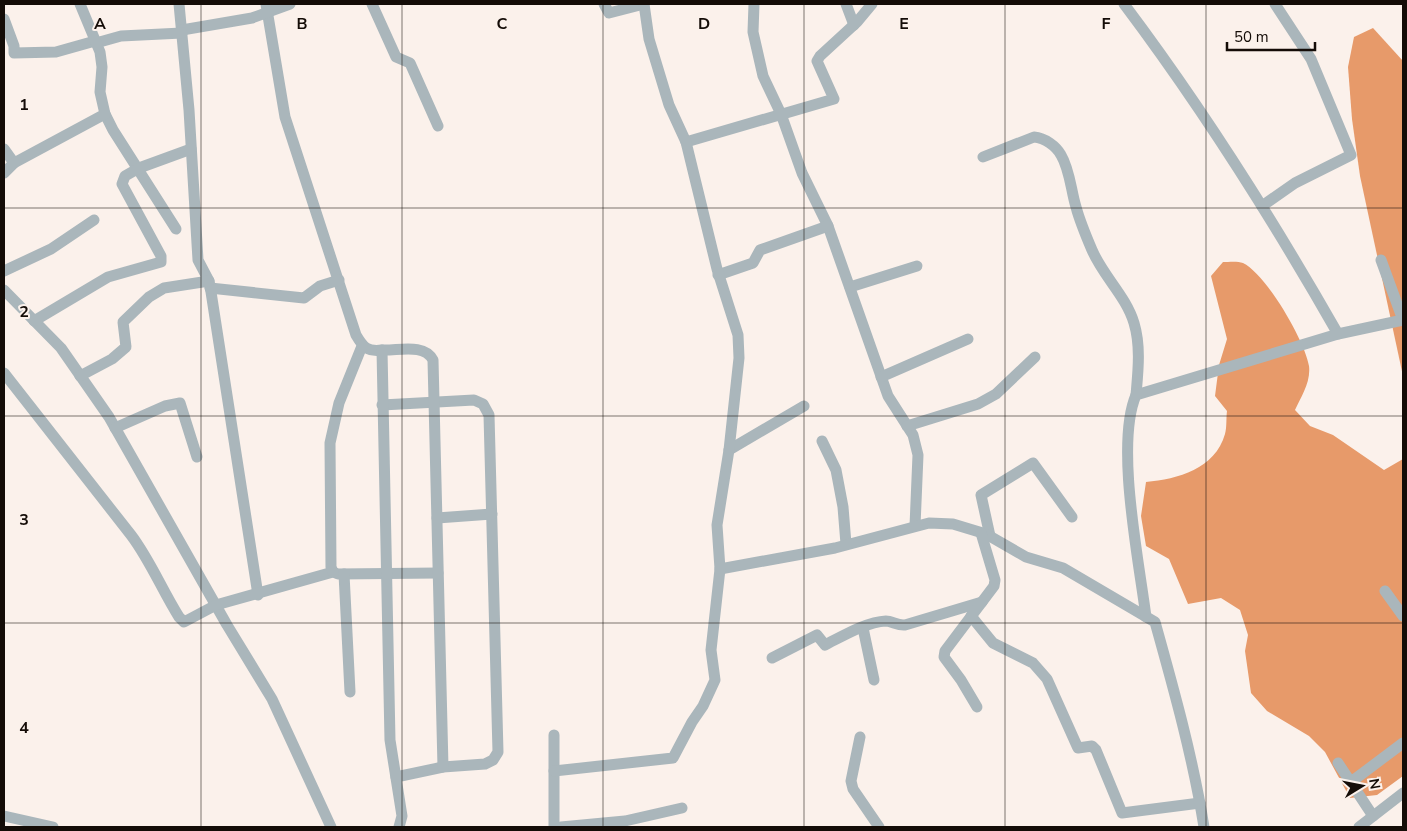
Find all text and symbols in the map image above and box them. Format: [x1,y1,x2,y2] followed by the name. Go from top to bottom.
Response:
[94,13,106,35] text: A
[296,13,308,35] text: B
[497,13,508,35] text: C
[698,13,710,35] text: D
[899,13,909,35] text: E
[1102,13,1111,35] text: F
[1227,20,1314,52] scale bar
[1234,27,1269,47] text: 50 m
[19,94,29,116] text: 1
[19,301,29,323] text: 2
[19,509,29,531] text: 3
[19,717,29,739] text: 4
[1337,761,1387,811] north arrow
[1364,777,1385,791] text: N

